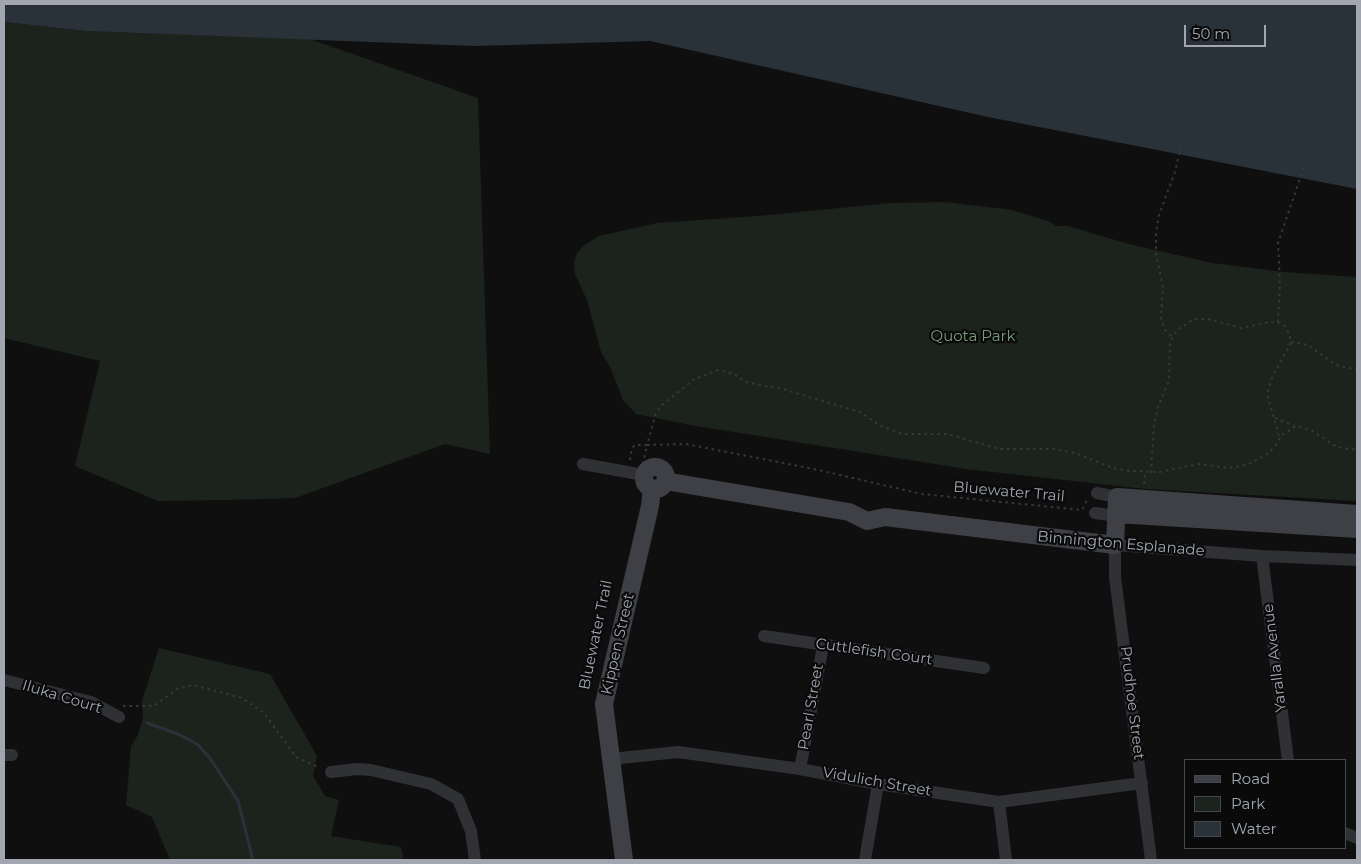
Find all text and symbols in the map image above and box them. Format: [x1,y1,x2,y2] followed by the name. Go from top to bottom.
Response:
[1186,15,1268,47] scale bar
[1192,24,1230,43] text: 50 m
[931,328,1015,346] park label: Quota Park
[953,478,1065,506] street label: Bluewater Trail
[1037,528,1205,560] street label: Binnington Esplanade
[576,579,616,691] street label: Bluewater Trail
[598,592,638,696] street label: Kippen Street
[1259,603,1291,713] street label: Yaralla Avenue
[814,635,934,669] street label: Cuttlefish Court
[1116,645,1148,761] street label: Prudhoe Street
[795,662,827,752] street label: Pearl Street
[20,676,104,718] street label: Iluka Court
[1184,759,1346,849] legend
[821,764,933,800] street label: Vidulich Street
[1231,769,1270,788] text: Road
[1231,794,1265,813] text: Park
[1231,819,1277,838] text: Water

